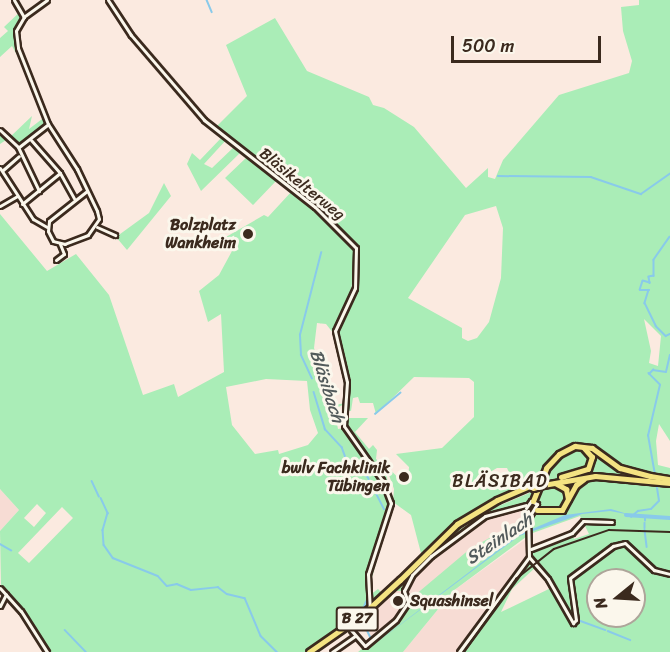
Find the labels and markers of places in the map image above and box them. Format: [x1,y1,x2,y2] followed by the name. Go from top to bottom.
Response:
[165,215,236,253] place label: Bolzplatz Wankheim
[241,227,255,241] marker: Bolzplatz Wankheim
[282,458,390,496] place label: bwlv Fachklinik Tübingen
[395,468,413,486] marker: bwlv Fachklinik Tübingen
[410,591,493,611] place label: Squashinsel
[391,594,405,608] marker: Squashinsel

